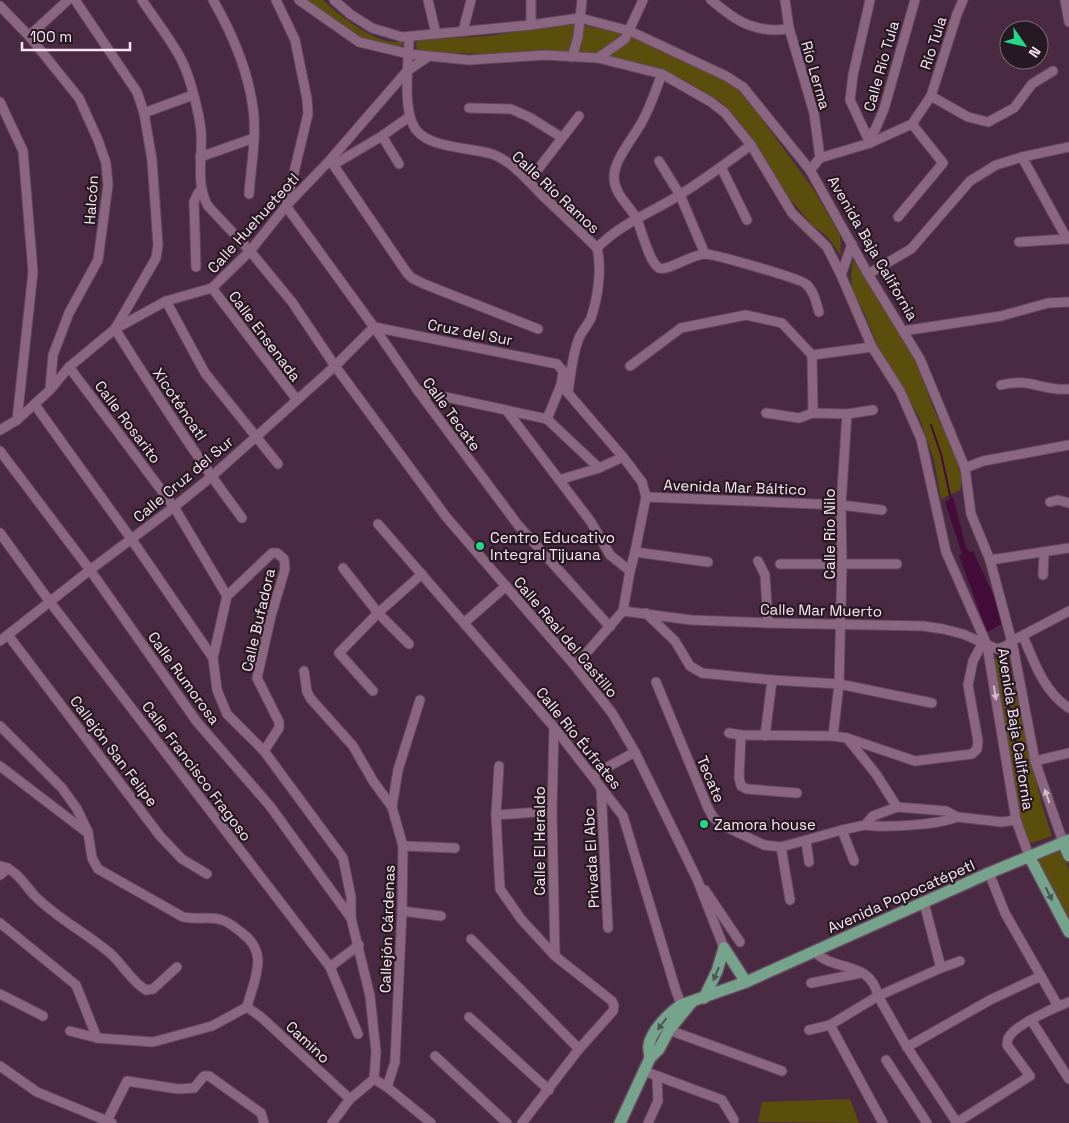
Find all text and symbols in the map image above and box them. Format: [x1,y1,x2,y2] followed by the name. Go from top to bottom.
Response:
[915,14,951,72] street label: Río Tula
[859,18,903,113] street label: Calle Río Tula
[22,20,130,52] scale bar
[999,20,1049,70] north arrow
[30,27,72,46] text: 100 m
[797,39,835,112] street label: Río Lerma
[1025,43,1045,61] text: N
[508,147,604,237] street label: Calle Río Ramos
[203,169,303,277] street label: Calle Huehueteotl
[824,172,922,324] street label: Avenida Baja California
[80,175,102,225] street label: Halcón
[225,287,306,385] street label: Calle Ensenada
[426,314,514,350] street label: Cruz del Sur
[149,364,211,444] street label: Xicoténcatl
[419,373,485,455] street label: Calle Tecate
[91,377,165,467] street label: Calle Rosarito
[129,431,237,526] street label: Calle Cruz del Sur
[663,475,807,499] street label: Avenida Mar Báltico
[820,488,839,580] street label: Calle Río Nilo
[490,528,615,564] place label: Centro Educativo Integral Tijuana
[474,540,486,552] marker: Centro Educativo Integral Tijuana
[237,566,279,673] street label: Calle Bufadora
[510,573,622,701] street label: Calle Real del Castillo
[760,599,882,621] street label: Calle Mar Muerto
[144,628,224,728] street label: Calle Rumorosa
[994,647,1038,812] street label: Avenida Baja California
[532,683,626,793] street label: Calle Río Éufrates
[991,685,999,701] one-way arrow
[66,692,162,810] street label: Callejón San Felipe
[138,697,256,845] street label: Calle Francisco Fragoso
[693,753,729,805] street label: Tecate
[530,786,549,896] street label: Calle El Heraldo
[1043,788,1051,803] one-way arrow
[579,807,603,909] street label: Privada El Abc
[714,815,816,834] place label: Zamora house
[698,818,710,830] marker: Zamora house
[824,855,978,937] street label: Avenida Popocatépetl
[375,864,399,993] street label: Callejón Cárdenas
[1045,886,1053,901] one-way arrow
[711,967,719,981] one-way arrow
[282,1017,334,1067] street label: Camino
[656,1017,667,1030] one-way arrow

